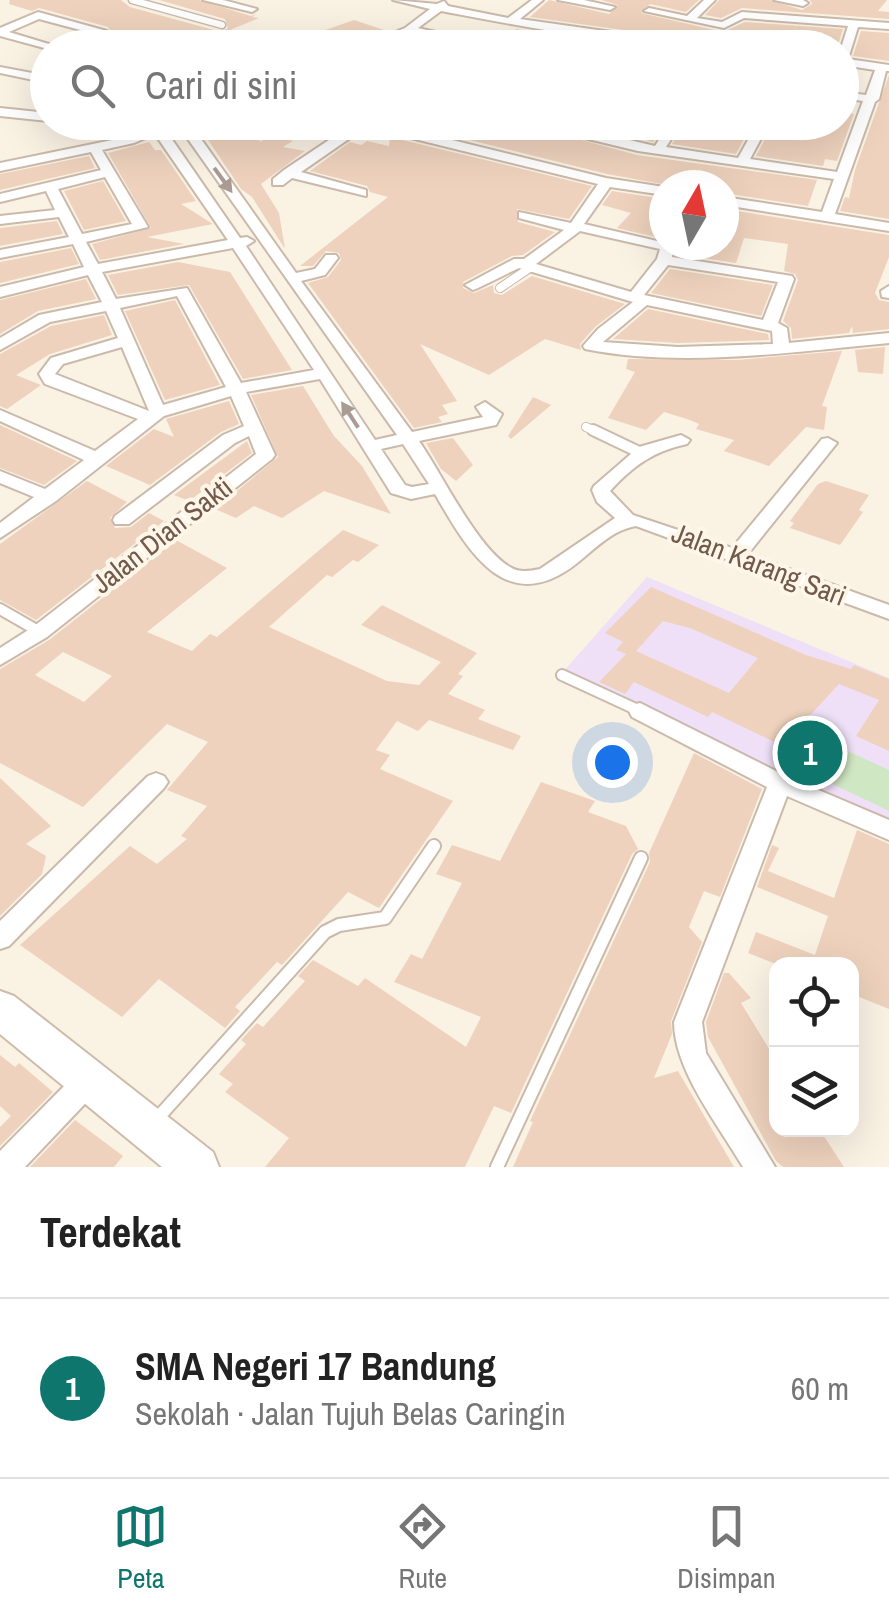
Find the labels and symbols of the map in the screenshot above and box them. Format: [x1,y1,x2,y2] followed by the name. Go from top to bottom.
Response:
[213,167,233,193] one-way arrow
[649,170,739,260] north arrow
[342,401,360,428] one-way arrow
[84,468,240,602] street label: Jalan Dian Sakti
[666,513,852,615] street label: Jalan Karang Sari
[778,716,842,790] pin: 1
[587,737,638,788] your location

